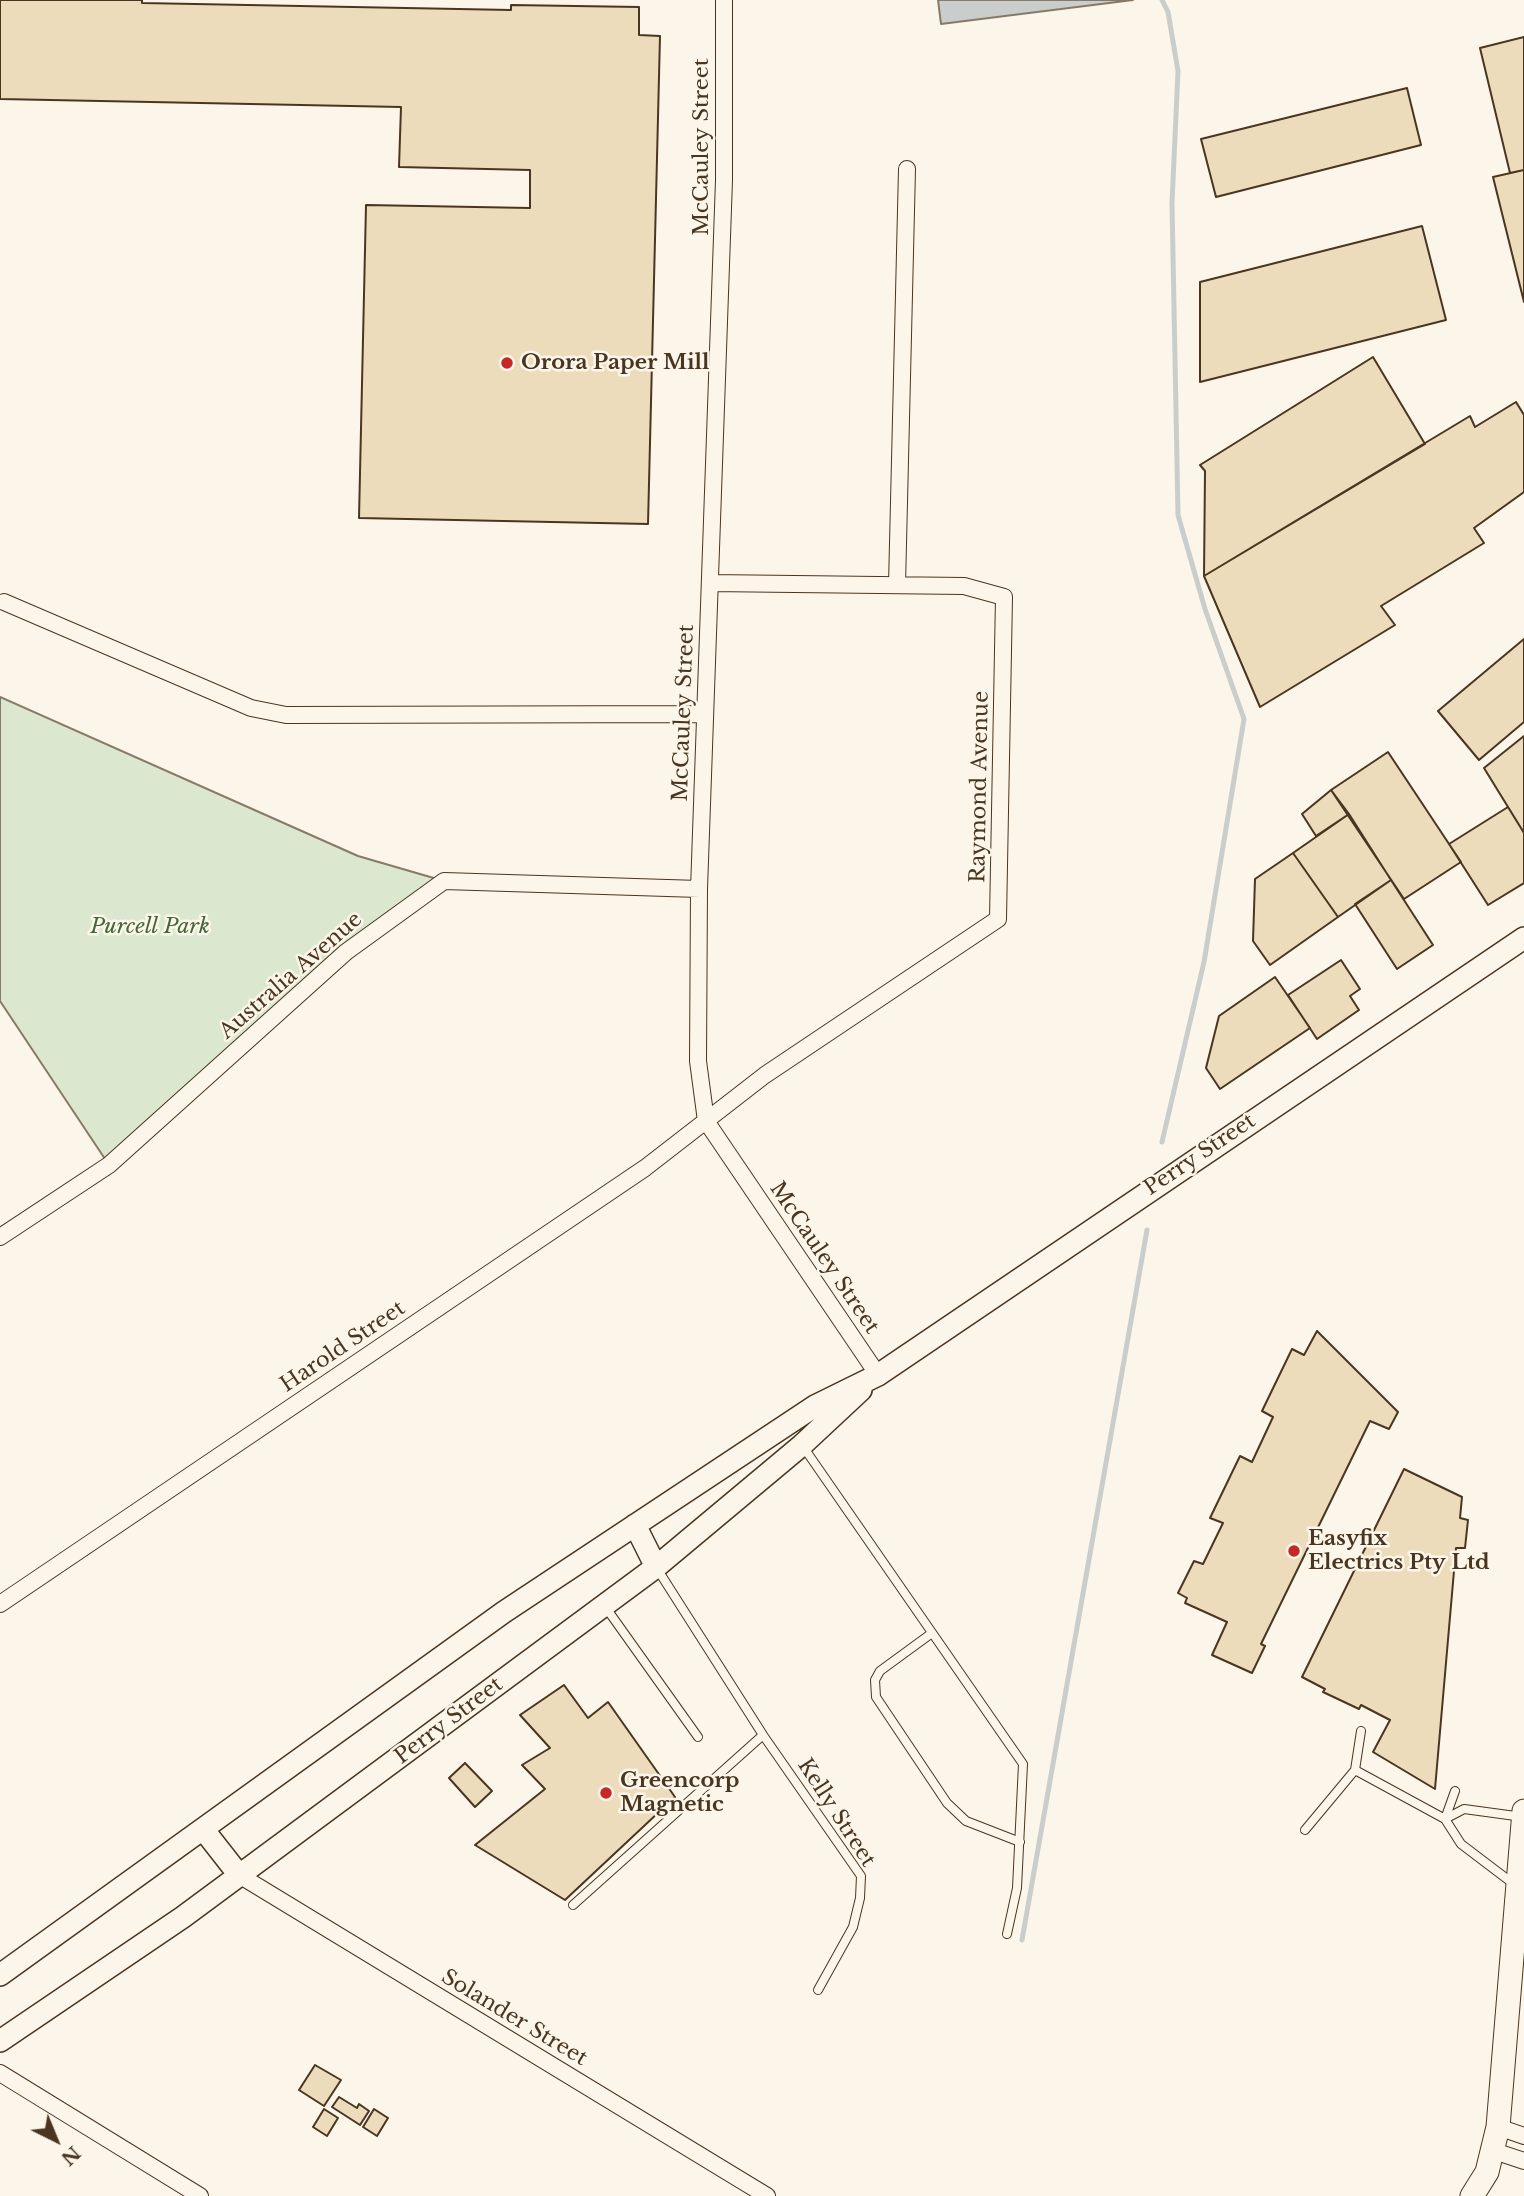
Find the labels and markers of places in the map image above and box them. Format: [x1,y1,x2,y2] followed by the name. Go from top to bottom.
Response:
[521,350,710,376] place label: Orora Paper Mill
[499,355,515,371] marker: Orora Paper Mill
[1308,1526,1490,1576] place label: Easyfix Electrics Pty Ltd
[1286,1543,1302,1559] marker: Easyfix Electrics Pty Ltd
[620,1768,739,1818] place label: Greencorp Magnetic
[598,1785,614,1801] marker: Greencorp Magnetic

